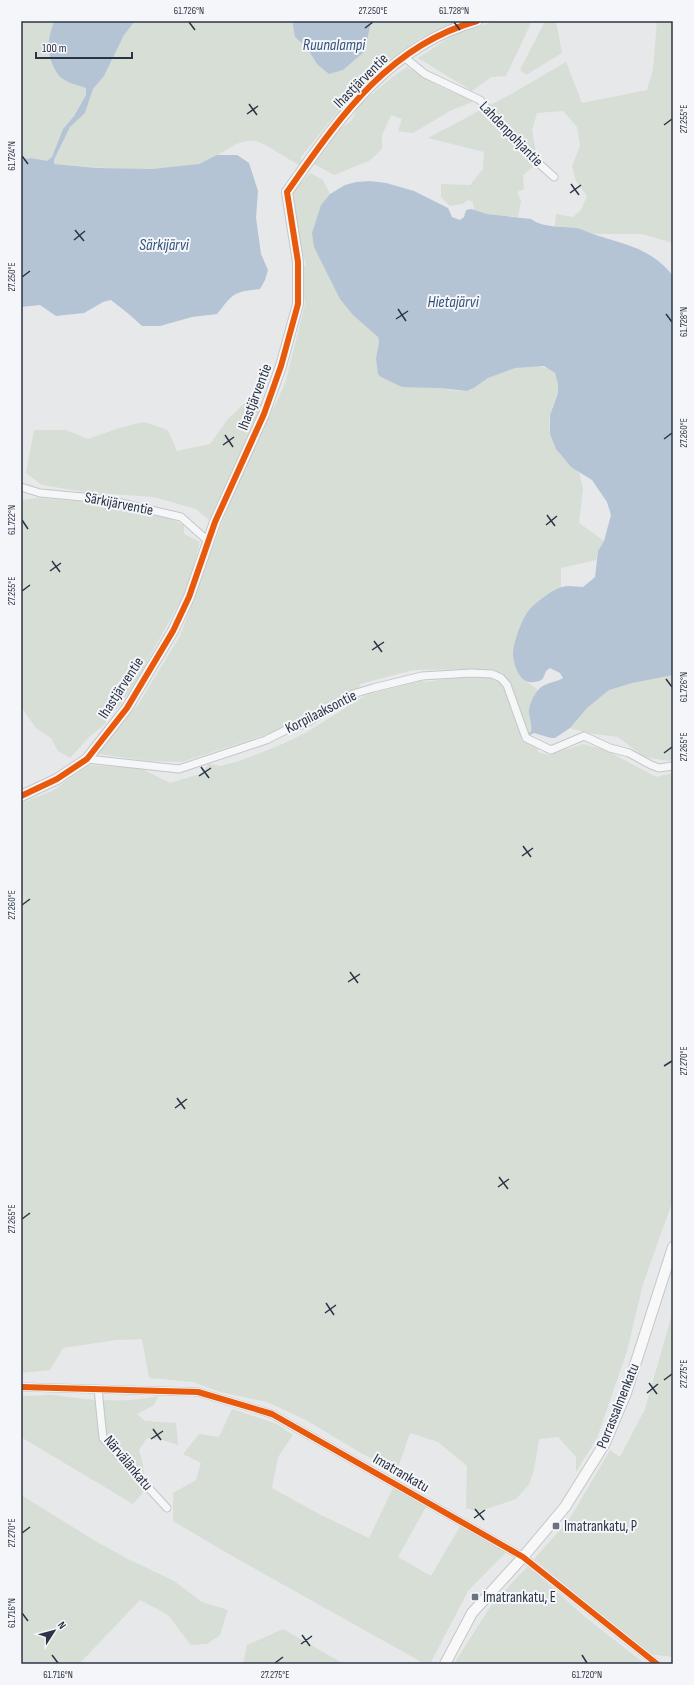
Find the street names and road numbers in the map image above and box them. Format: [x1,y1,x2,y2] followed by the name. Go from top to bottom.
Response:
[330,50,392,112] street label: Ihastjärventie
[475,97,547,171] street label: Lahdenpohjantie
[234,361,276,433] street label: Ihastjärventie
[83,488,155,520] street label: Särkijärventie
[94,654,148,722] street label: Ihastjärventie
[282,686,360,738] street label: Korpilaaksontie
[592,1361,644,1451] street label: Porrassalmenkatu
[99,1431,157,1495] street label: Närvälänkatu
[370,1449,432,1497] street label: Imatrankatu

